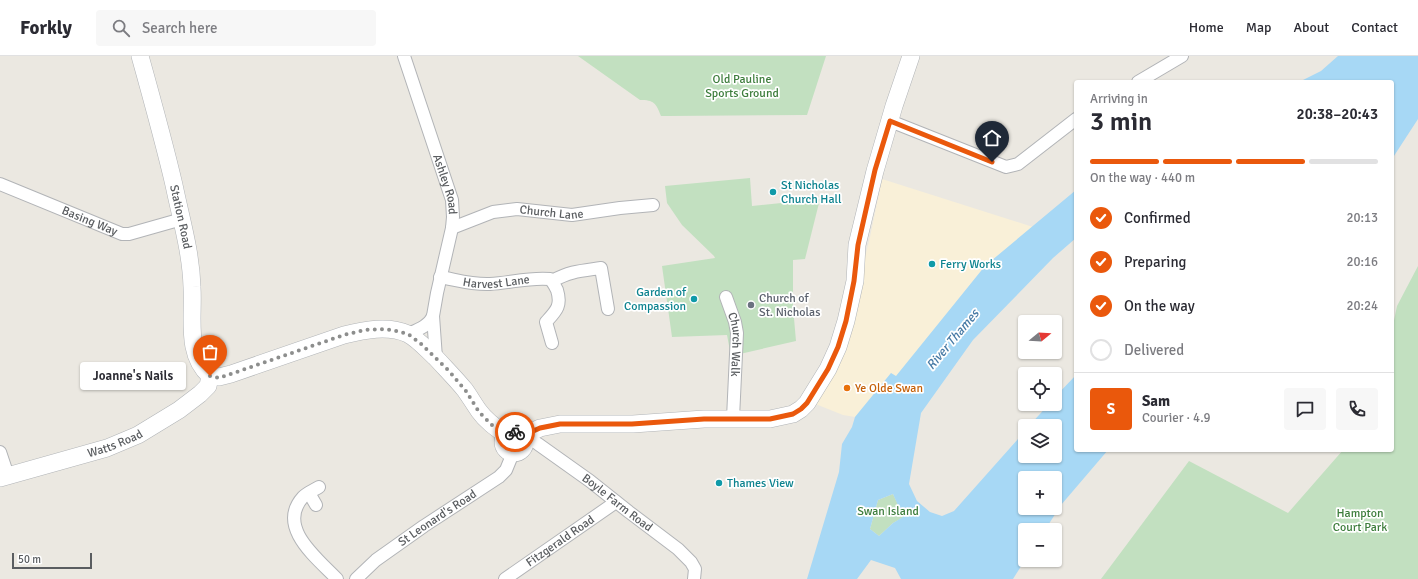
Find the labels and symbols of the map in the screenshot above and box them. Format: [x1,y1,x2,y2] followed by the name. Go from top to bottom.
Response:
[705,72,779,101] park label: Old Pauline Sports Ground
[975,121,1009,162] pin
[429,152,460,215] street label: Ashley Road
[781,178,842,207] place label: St Nicholas Church Hall
[166,183,195,250] street label: Station Road
[768,187,778,197] marker: St Nicholas Church Hall
[519,202,585,223] street label: Church Lane
[60,203,120,239] street label: Basing Way
[940,257,1001,272] place label: Ferry Works
[927,259,937,269] marker: Ferry Works
[462,272,531,292] street label: Harvest Lane
[624,285,687,314] place label: Garden of Compassion
[759,291,820,320] place label: Church of St. Nicholas
[689,294,699,304] marker: Garden of Compassion
[746,300,756,310] marker: Church of St. Nicholas
[923,305,983,373] water label: River Thames
[724,310,744,377] street label: Church Walk
[1018,315,1062,359] north arrow
[193,335,227,376] pin
[80,362,186,390] callout: Joanne's Nails
[855,381,923,396] place label: Ye Olde Swan
[842,383,852,393] marker: Ye Olde Swan
[495,412,535,452] courier
[86,427,146,461] street label: Watts Road
[579,471,655,535] street label: Boyle Farm Road
[727,476,794,491] place label: Thames View
[714,478,724,488] marker: Thames View
[395,487,480,550] street label: St Leonard's Road
[857,504,919,519] park label: Swan Island
[1333,506,1387,535] park label: Hampton Court Park
[523,512,598,570] street label: Fitzgerald Road
[12,551,92,570] scale bar

